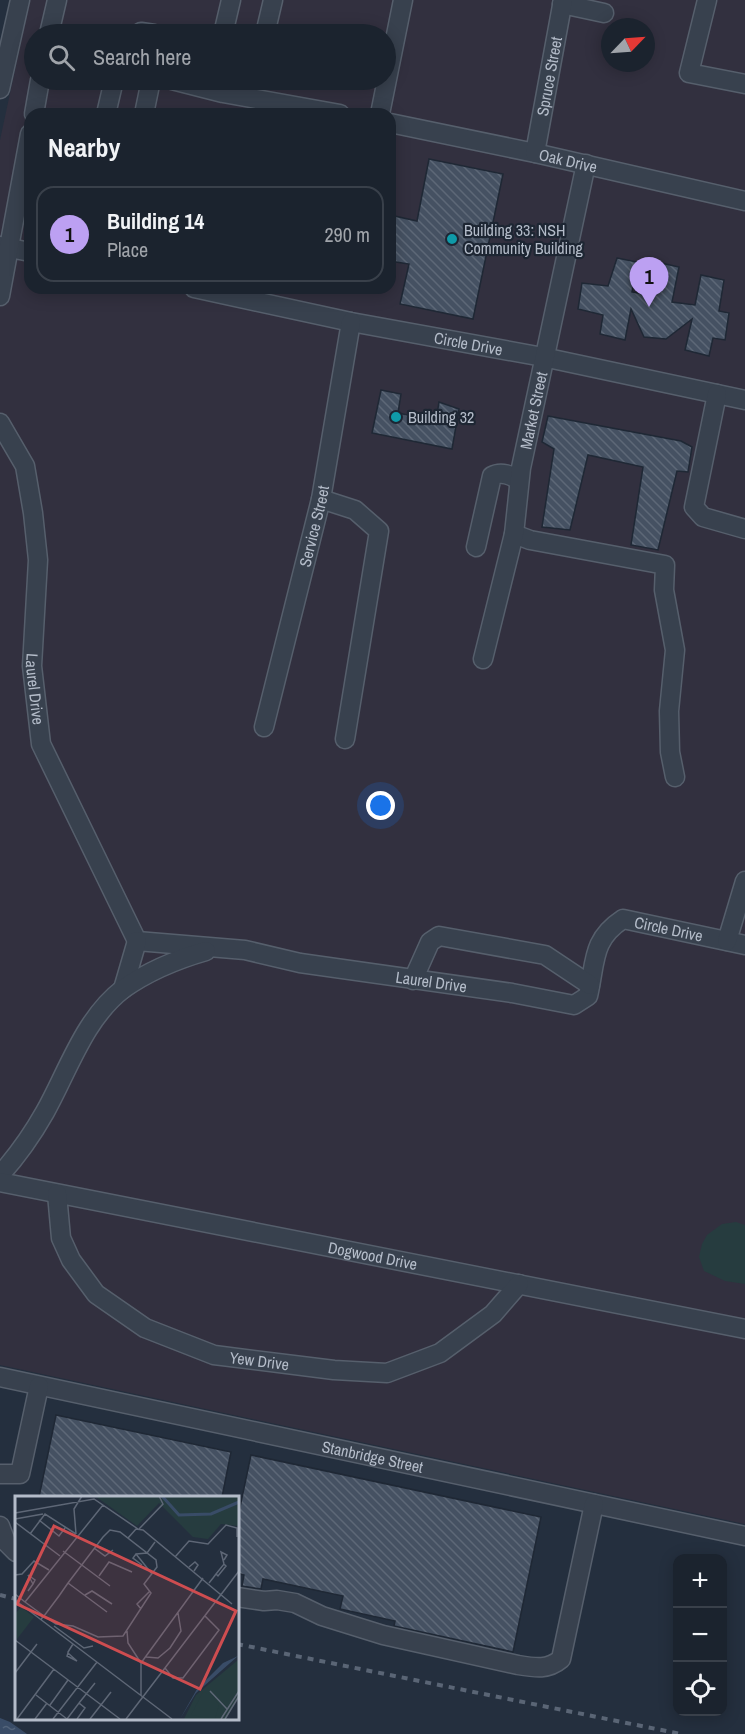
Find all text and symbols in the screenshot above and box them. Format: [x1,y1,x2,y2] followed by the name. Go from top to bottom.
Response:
[601,18,655,72] north arrow
[24,24,396,90] search box
[531,34,567,118] street label: Spruce Street
[45,41,78,74] icon: search
[93,42,191,72] text: Search here
[48,130,120,165] text: Nearby
[537,143,599,178] street label: Oak Drive
[107,206,204,236] text: Building 14
[464,219,584,259] place label: Building 33: NSH Community Building
[65,221,74,248] text: 1
[324,221,370,248] text: 290 m
[445,232,459,246] marker: Building 33: NSH Community Building
[107,236,148,263] text: Place
[630,258,668,307] pin: 1
[432,326,505,360] street label: Circle Drive
[514,369,552,451] street label: Market Street
[408,406,474,428] place label: Building 32
[389,410,403,424] marker: Building 32
[293,483,334,569] street label: Service Street
[21,653,50,726] street label: Laurel Drive
[366,791,395,820] your location
[632,911,705,947] street label: Circle Drive
[394,966,468,997] street label: Laurel Drive
[326,1236,419,1275] street label: Dogwood Drive
[228,1346,290,1375] street label: Yew Drive
[320,1435,426,1478] street label: Stanbridge Street
[15,1496,238,1719] inset map
[673,1554,727,1716] map controls
[673,1554,727,1608] button: +
[673,1608,727,1662] button: −
[673,1662,727,1716] button: locate

